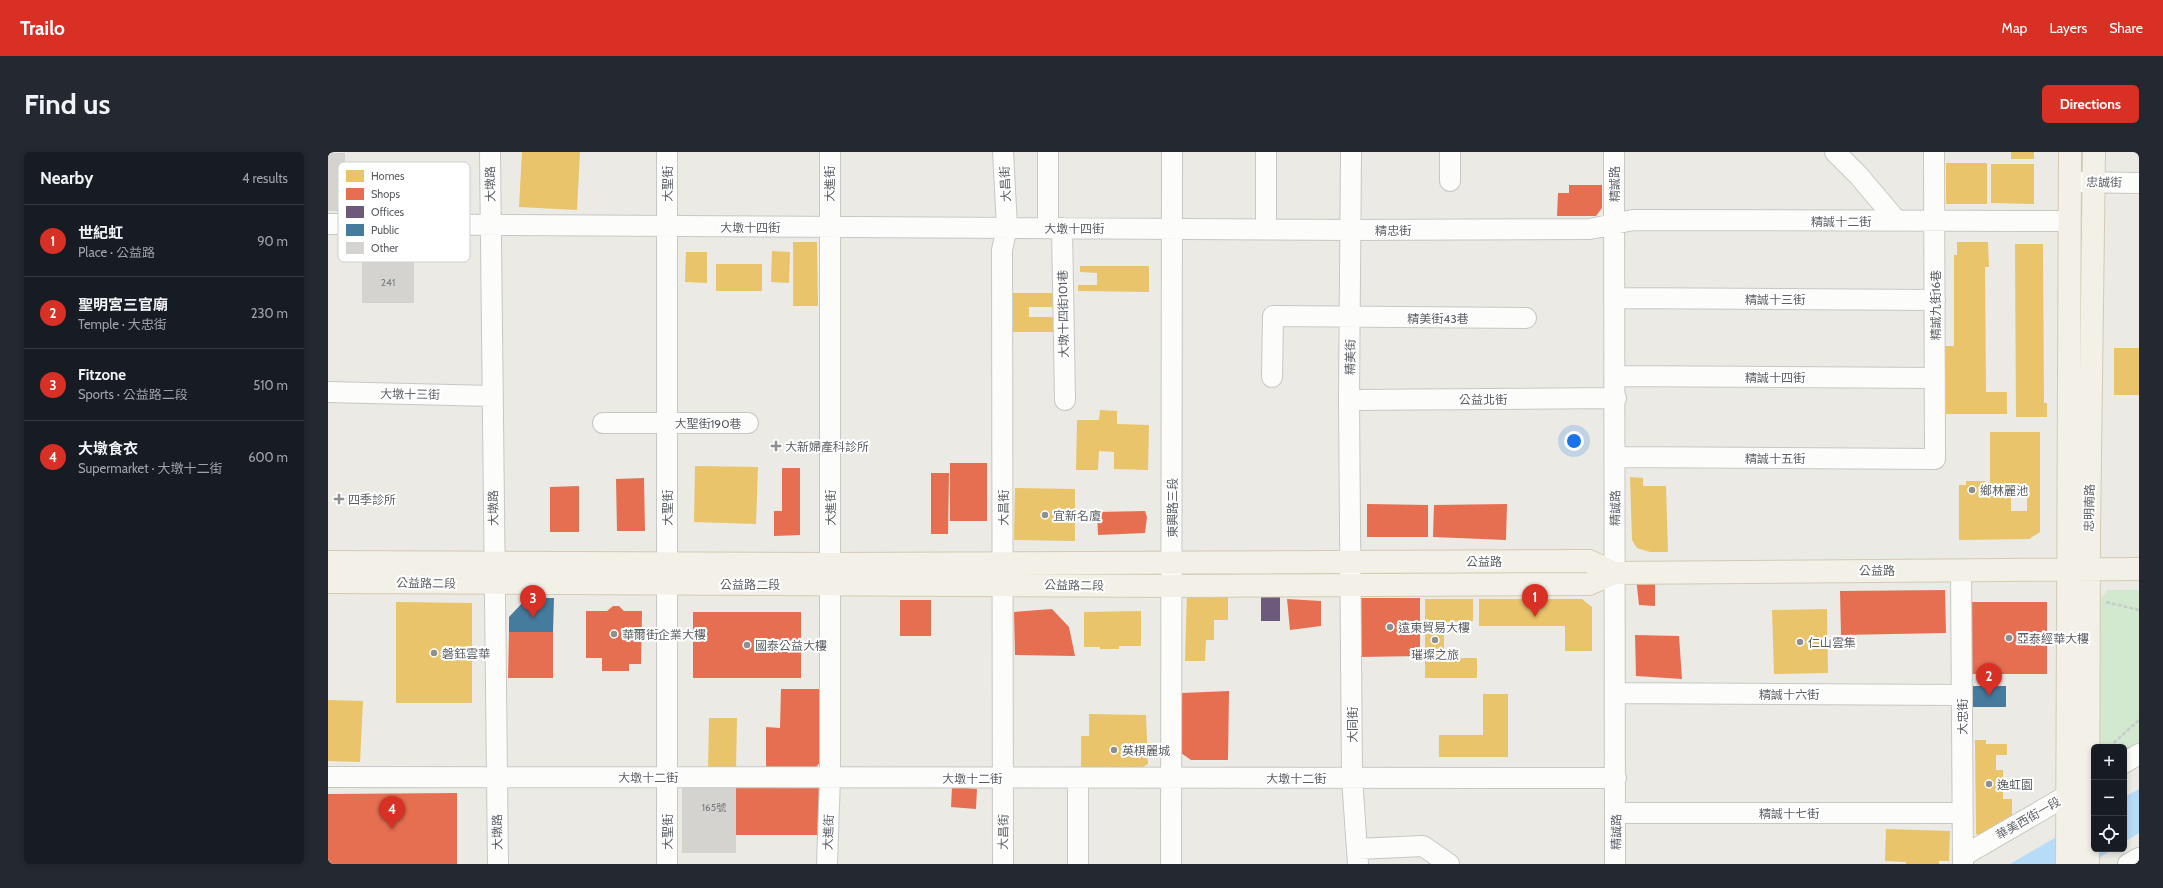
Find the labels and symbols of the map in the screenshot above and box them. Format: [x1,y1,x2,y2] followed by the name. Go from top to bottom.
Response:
[338,162,470,262] legend
[482,166,498,202] street label: 大墩路
[660,166,675,202] street label: 大聖街
[822,166,837,202] street label: 大進街
[997,166,1013,202] street label: 大昌街
[1607,166,1622,202] street label: 精誠路
[371,169,405,183] text: Homes
[2086,174,2122,190] street label: 忠誠街
[371,187,400,201] text: Shops
[371,205,405,219] text: Offices
[1811,214,1871,229] street label: 精誠十二街
[720,220,780,235] street label: 大墩十四街
[1044,221,1104,236] street label: 大墩十四街
[371,223,399,237] text: Public
[1375,223,1411,238] street label: 精忠街
[371,241,399,255] text: Other
[1055,270,1071,358] street label: 大墩十四街101巷
[1928,270,1943,340] street label: 精誠九街16巷
[381,276,395,289] house number: 241
[1745,292,1805,307] street label: 精誠十三街
[1407,311,1469,326] street label: 精美街43巷
[1342,339,1358,375] street label: 精美街
[1745,370,1805,385] street label: 精誠十四街
[380,386,440,402] street label: 大墩十三街
[1459,392,1507,407] street label: 公益北街
[674,416,742,431] street label: 大聖街190巷
[1564,431,1584,451] your location
[785,439,869,454] place label: 大新婦產科診所
[770,440,782,452] marker: 大新婦產科診所
[1745,451,1805,466] street label: 精誠十五街
[1165,478,1180,538] street label: 東興路三段
[1980,483,2028,498] place label: 鄉林麗池
[2081,484,2097,532] street label: 忠明南路
[1967,485,1977,495] marker: 鄉林麗池
[485,490,501,526] street label: 大墩路
[660,490,675,526] street label: 大聖街
[823,490,838,526] street label: 大進街
[996,490,1011,526] street label: 大昌街
[1607,490,1623,526] street label: 精誠路
[348,492,396,507] place label: 四季診所
[333,493,345,505] marker: 四季診所
[1053,508,1101,523] place label: 宜新名廈
[1040,510,1050,520] marker: 宜新名廈
[1466,554,1502,569] street label: 公益路
[1859,563,1895,578] street label: 公益路
[396,575,456,591] street label: 公益路二段
[720,577,780,592] street label: 公益路二段
[1044,577,1104,593] street label: 公益路二段
[1522,584,1548,617] pin: 1
[520,585,546,618] pin: 3
[1398,620,1470,635] place label: 遠東貿易大樓
[1385,622,1395,632] marker: 遠東貿易大樓
[622,627,706,642] place label: 華爾街企業大樓
[609,629,619,639] marker: 華爾街企業大樓
[2017,631,2089,646] place label: 亞泰經華大樓
[2004,633,2014,643] marker: 亞泰經華大樓
[1430,635,1440,645] marker: 璀璨之旅
[1808,635,1856,650] place label: 仁山雲集
[1795,637,1805,647] marker: 仁山雲集
[755,638,827,653] place label: 國泰公益大樓
[742,640,752,650] marker: 國泰公益大樓
[442,646,490,661] place label: 磐鈺雲華
[1411,647,1459,662] place label: 璀璨之旅
[429,648,439,658] marker: 磐鈺雲華
[1976,663,2002,696] pin: 2
[1759,687,1819,702] street label: 精誠十六街
[1955,699,1970,735] street label: 大忠街
[1345,707,1360,743] street label: 大同街
[1122,743,1170,758] place label: 英棋麗城
[1109,745,1119,755] marker: 英棋麗城
[618,770,678,785] street label: 大墩十二街
[942,771,1002,786] street label: 大墩十二街
[1266,771,1326,786] street label: 大墩十二街
[1997,777,2033,792] place label: 逸虹園
[1984,779,1994,789] marker: 逸虹園
[1993,794,2063,842] street label: 華美西街一段
[379,796,405,829] pin: 4
[702,801,726,814] house number: 165號
[1759,806,1819,821] street label: 精誠十七街
[489,814,505,850] street label: 大墩路
[660,814,675,850] street label: 大聖街
[820,814,836,850] street label: 大進街
[995,814,1011,850] street label: 大昌街
[1608,814,1624,850] street label: 精誠路

